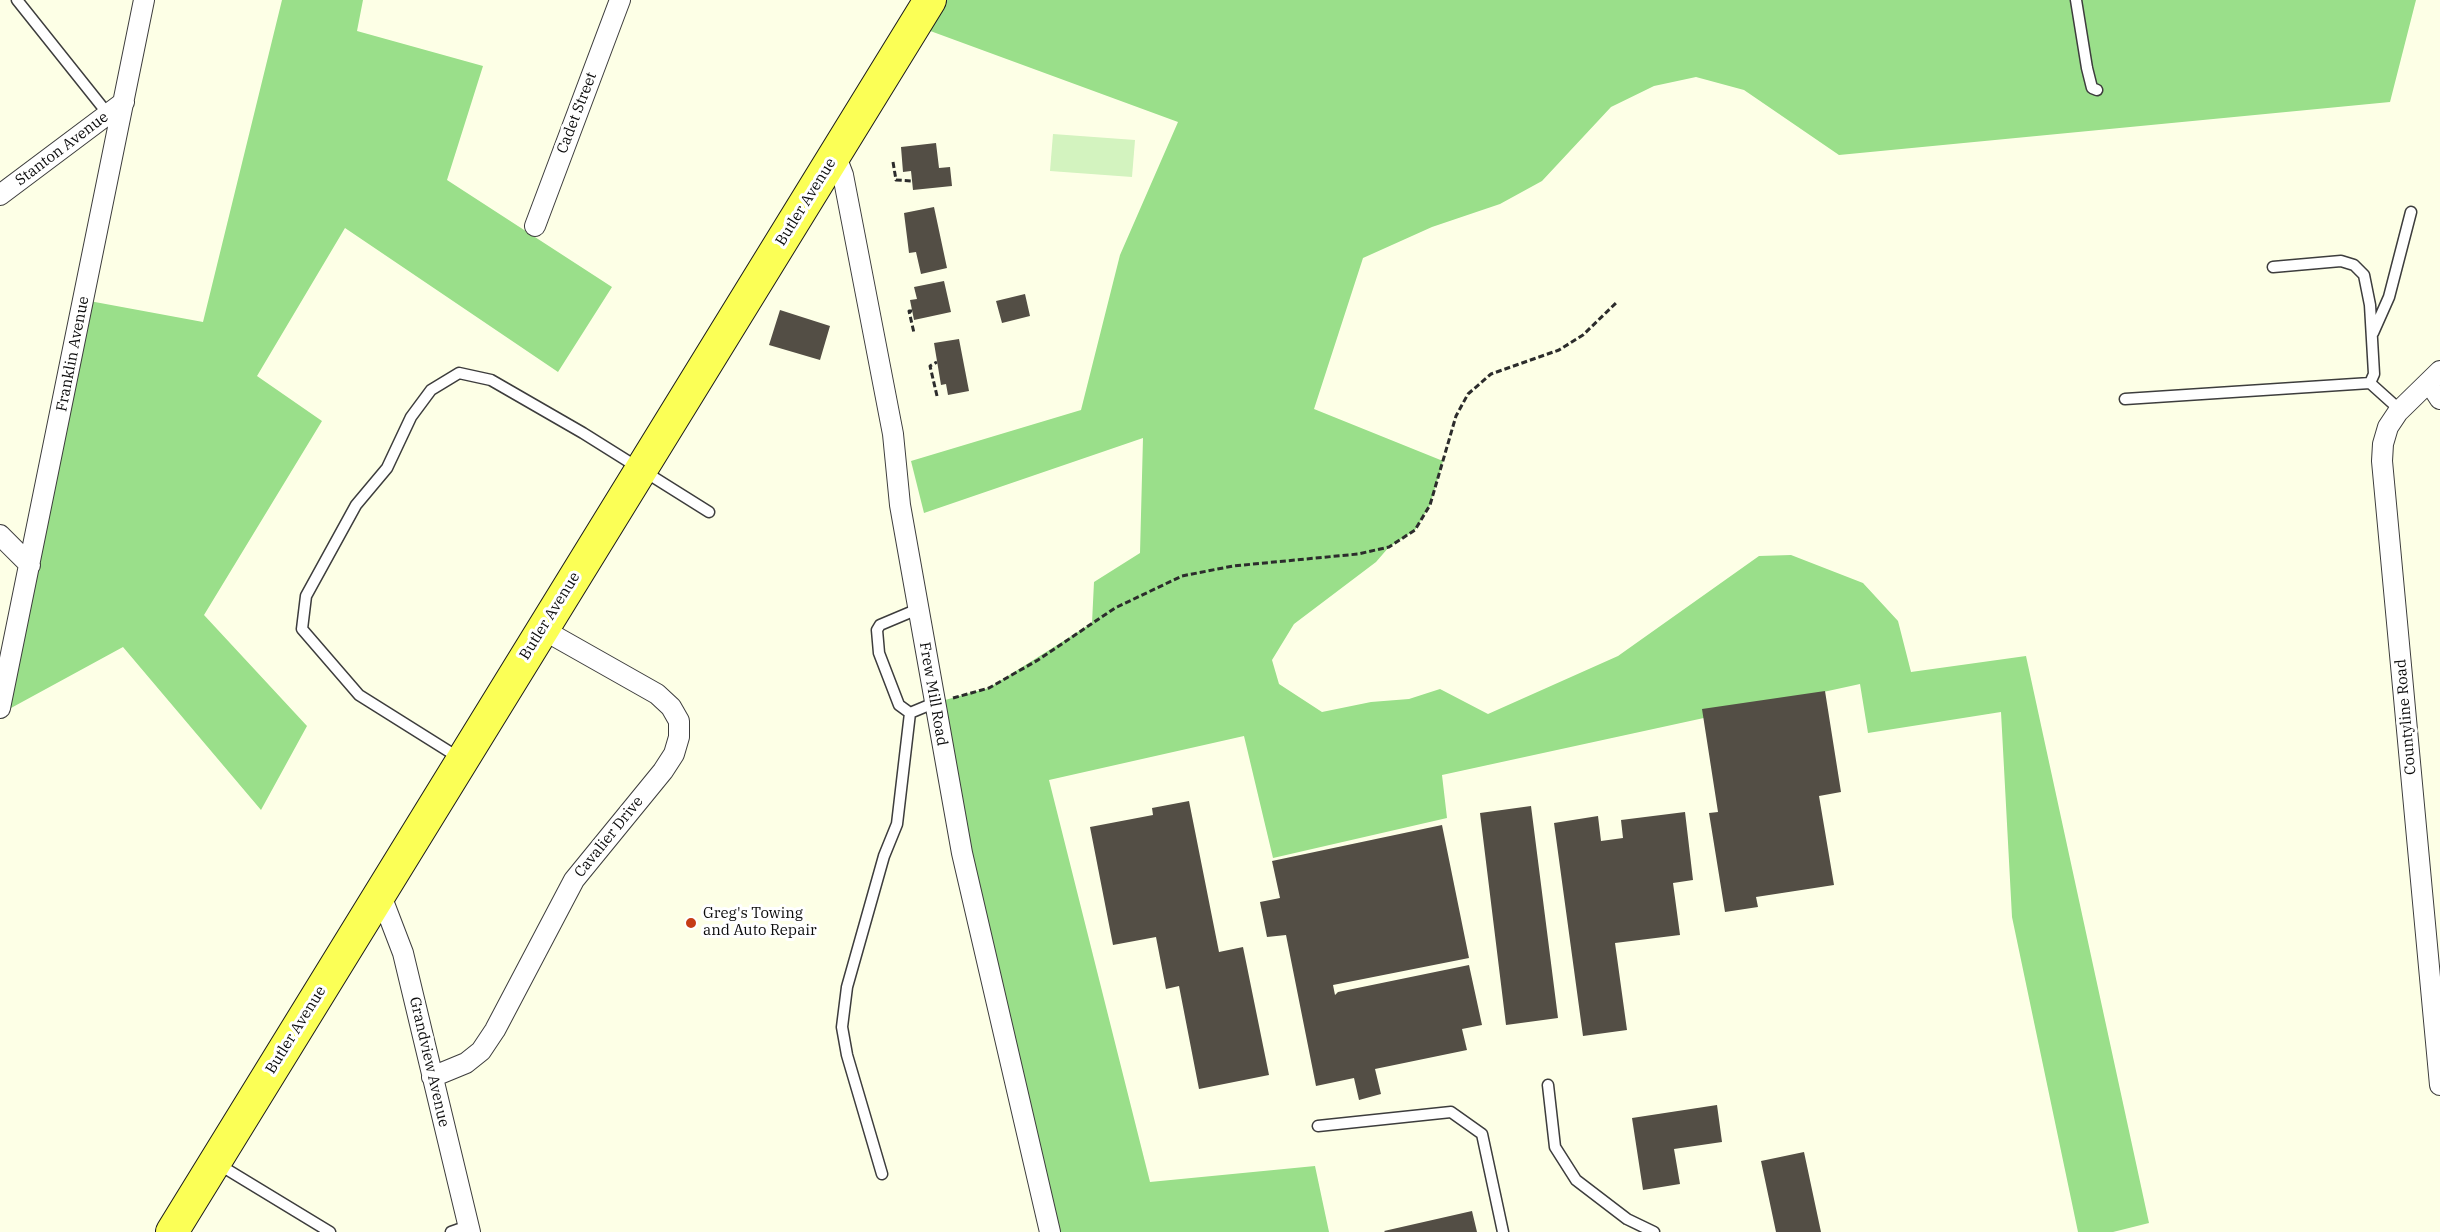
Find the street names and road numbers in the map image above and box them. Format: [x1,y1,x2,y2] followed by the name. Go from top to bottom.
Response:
[553,70,601,156] street label: Cadet Street
[12,108,112,190] street label: Stanton Avenue
[772,155,840,249] street label: Butler Avenue
[53,295,93,413] street label: Franklin Avenue
[516,569,584,663] street label: Butler Avenue
[915,641,951,747] street label: Frew Mill Road
[2392,658,2420,776] street label: Countyline Road
[571,793,647,881] street label: Cavalier Drive
[262,983,330,1077] street label: Butler Avenue
[405,995,453,1129] street label: Grandview Avenue

